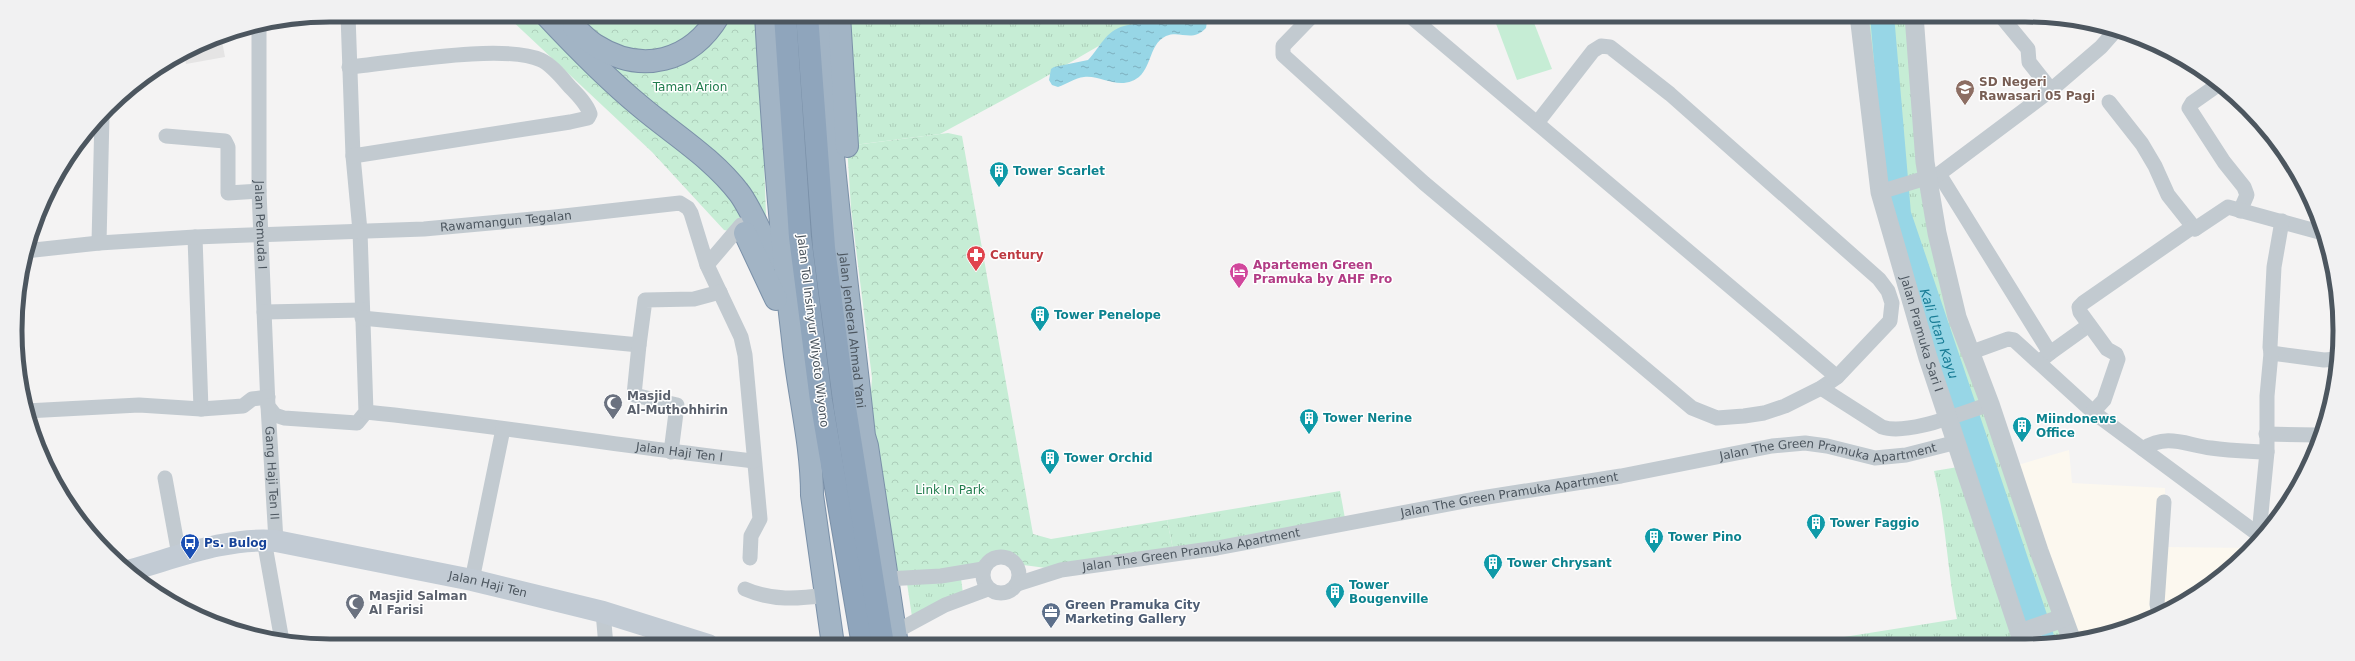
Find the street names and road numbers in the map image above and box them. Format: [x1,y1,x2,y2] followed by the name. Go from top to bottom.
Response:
[252,180,269,270] street label: Jalan Pemuda I
[440,208,572,234] street label: Rawamangun Tegalan
[794,233,832,428] street label: Jalan Tol Insinyur Wiyoto Wiyono
[836,251,868,409] street label: Jalan Jenderal Ahmad Yani
[1897,273,1946,394] street label: Jalan Pramuka Sari I
[262,426,282,520] street label: Gang Haji Ten II
[1717,436,1938,465] street label: Jalan The Green Pramuka Apartment
[634,439,724,464] street label: Jalan Haji Ten I
[1399,470,1619,520] street label: Jalan The Green Pramuka Apartment
[1081,525,1302,574] street label: Jalan The Green Pramuka Apartment
[446,568,529,600] street label: Jalan Haji Ten

